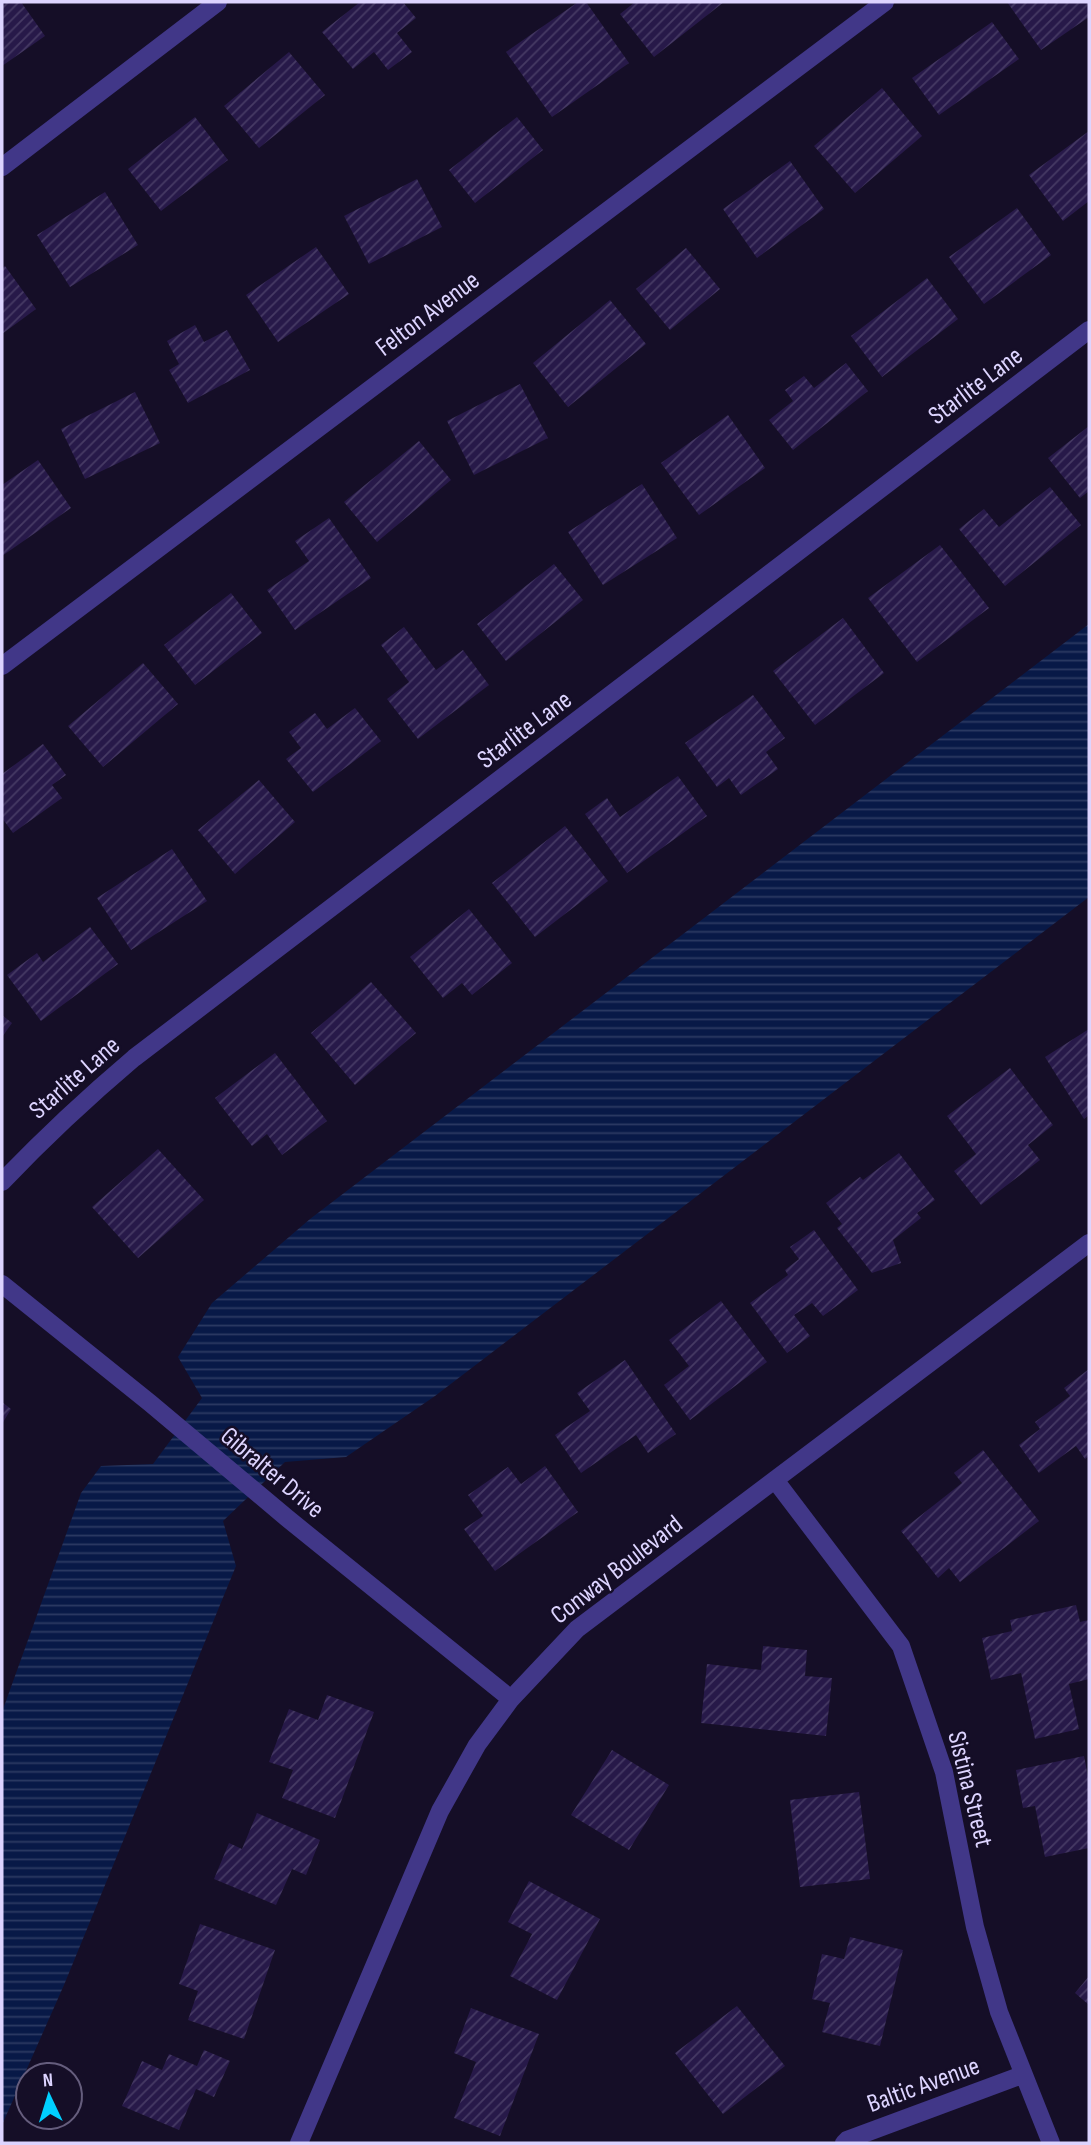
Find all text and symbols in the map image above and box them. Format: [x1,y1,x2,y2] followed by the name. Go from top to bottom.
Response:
[370,265,486,363] street label: Felton Avenue
[923,341,1029,432] street label: Starlite Lane
[472,685,578,776] street label: Starlite Lane
[23,1030,127,1126] street label: Starlite Lane
[214,1421,330,1525] street label: Gibralter Drive
[545,1509,689,1631] street label: Conway Boulevard
[940,1728,999,1851] street label: Sistina Street
[863,2051,984,2120] street label: Baltic Avenue
[14,2061,84,2131] north arrow
[42,2069,54,2092] text: N

